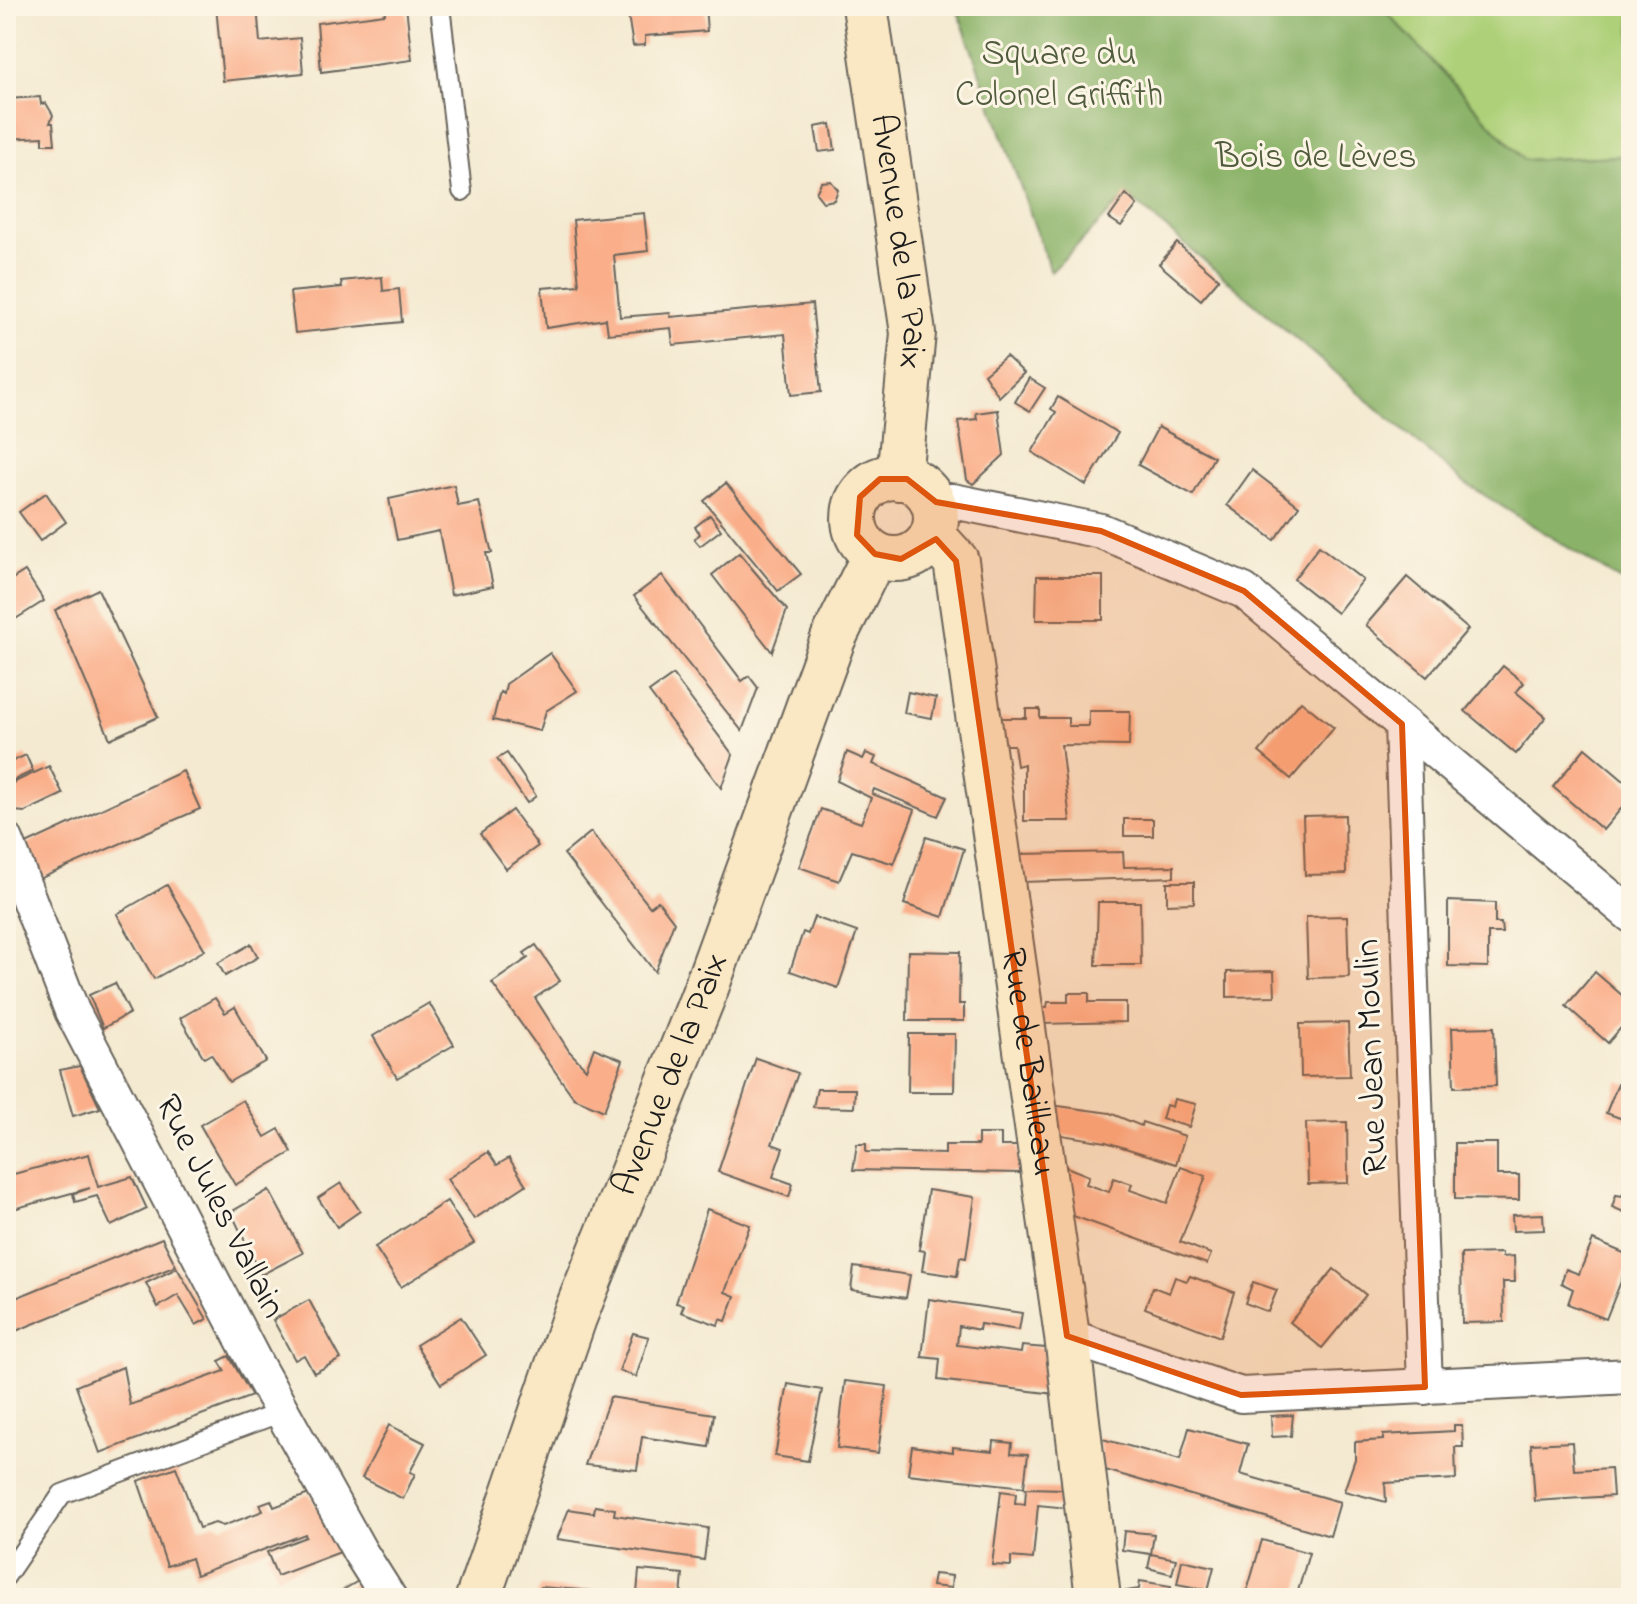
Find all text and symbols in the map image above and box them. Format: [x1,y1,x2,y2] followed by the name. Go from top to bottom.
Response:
[955,29,1163,123] park label: Square du Colonel Griffith
[855,110,940,372] street label: Avenue de la Paix
[1215,132,1417,185] park label: Bois de Lèves
[1342,938,1404,1176] street label: Rue Jean Moulin
[985,945,1070,1179] street label: Rue de Bailleau
[599,946,743,1204] street label: Avenue de la Paix
[140,1086,298,1328] street label: Rue Jules Vallain

